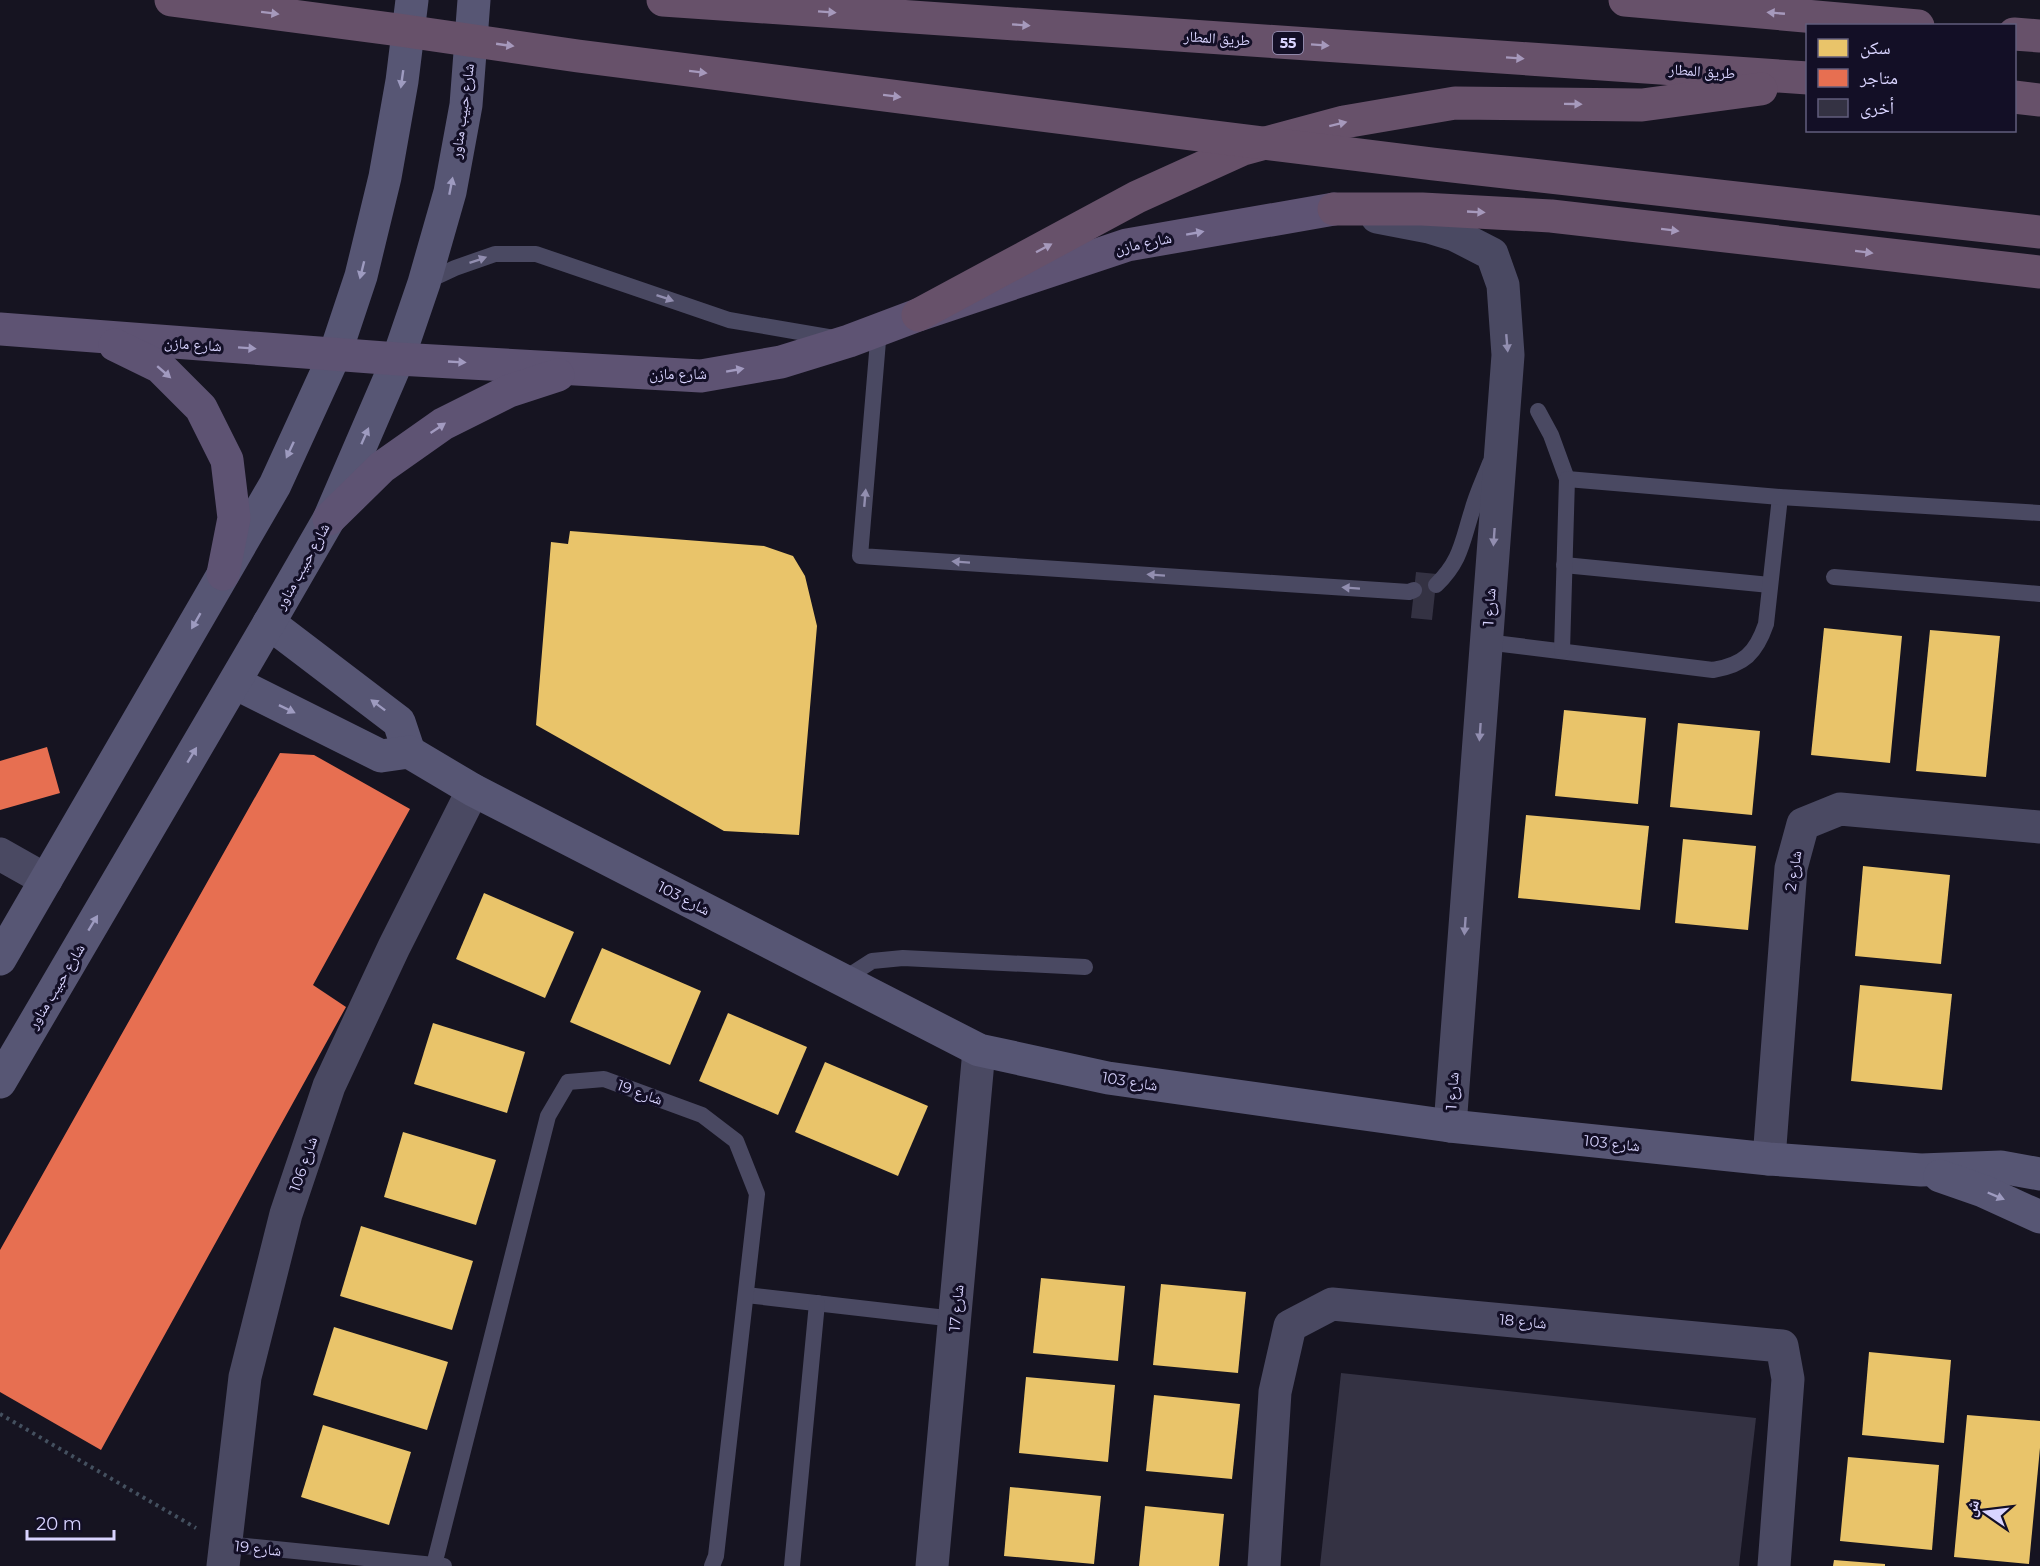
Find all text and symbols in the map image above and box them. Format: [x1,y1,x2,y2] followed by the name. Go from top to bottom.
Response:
[817,7,836,16] one-way arrow
[261,8,280,18] one-way arrow
[1766,8,1785,18] one-way arrow
[1012,20,1031,30] one-way arrow
[1806,24,2016,132] legend
[1182,26,1251,51] street label: طريق المطار
[1273,32,1303,54] road number: 55
[1860,37,1891,59] text: سكن
[1311,40,1330,50] one-way arrow
[496,41,515,50] one-way arrow
[1506,53,1525,63] one-way arrow
[1667,59,1736,84] street label: طريق المطار
[446,62,479,161] street label: شارع حبيب مناور
[689,67,708,76] one-way arrow
[1859,67,1898,89] text: متاجر
[398,69,407,88] one-way arrow
[882,91,901,101] one-way arrow
[1860,97,1894,119] text: أخرى
[1564,99,1583,109] one-way arrow
[1329,118,1347,128] one-way arrow
[447,176,456,195] one-way arrow
[1467,207,1486,217] one-way arrow
[1661,225,1680,235] one-way arrow
[1113,228,1174,259] street label: شارع مازن
[1186,228,1205,237] one-way arrow
[1035,243,1052,253] one-way arrow
[1854,248,1873,257] one-way arrow
[469,255,487,264] one-way arrow
[357,260,367,279] one-way arrow
[656,293,674,303] one-way arrow
[164,333,223,356] street label: شارع مازن
[1503,334,1512,353] one-way arrow
[237,343,256,353] one-way arrow
[447,358,466,367] one-way arrow
[649,364,707,384] street label: شارع مازن
[156,365,171,378] one-way arrow
[725,365,744,374] one-way arrow
[430,422,446,433] one-way arrow
[360,426,370,444] one-way arrow
[286,442,295,459] one-way arrow
[860,488,870,507] one-way arrow
[270,519,334,614] street label: شارع حبيب مناور
[1490,528,1499,547] one-way arrow
[952,558,971,567] one-way arrow
[1147,570,1166,580] one-way arrow
[1341,583,1360,593] one-way arrow
[1478,587,1501,627] street label: شارع 1
[191,613,201,630] one-way arrow
[370,700,385,712] one-way arrow
[278,703,296,713] one-way arrow
[1475,722,1484,741] one-way arrow
[187,747,198,763] one-way arrow
[1780,849,1807,893] street label: شارع 2
[654,877,713,920] street label: شارع 103
[88,915,99,931] one-way arrow
[1460,917,1470,936] one-way arrow
[23,940,90,1033] street label: شارع حبيب مناور
[1101,1067,1159,1096] street label: شارع 103
[1441,1071,1464,1111] street label: شارع 1
[614,1075,665,1110] street label: شارع 19
[1583,1131,1641,1156] street label: شارع 103
[285,1134,322,1194] street label: شارع 106
[1988,1191,2006,1201] one-way arrow
[945,1284,969,1332] street label: شارع 17
[1498,1309,1548,1334] street label: شارع 18
[1956,1482,2016,1542] north arrow
[1961,1498,1983,1519] text: ش
[27,1503,114,1541] scale bar
[36,1513,82,1535] text: 20 m
[234,1536,282,1561] street label: شارع 19

